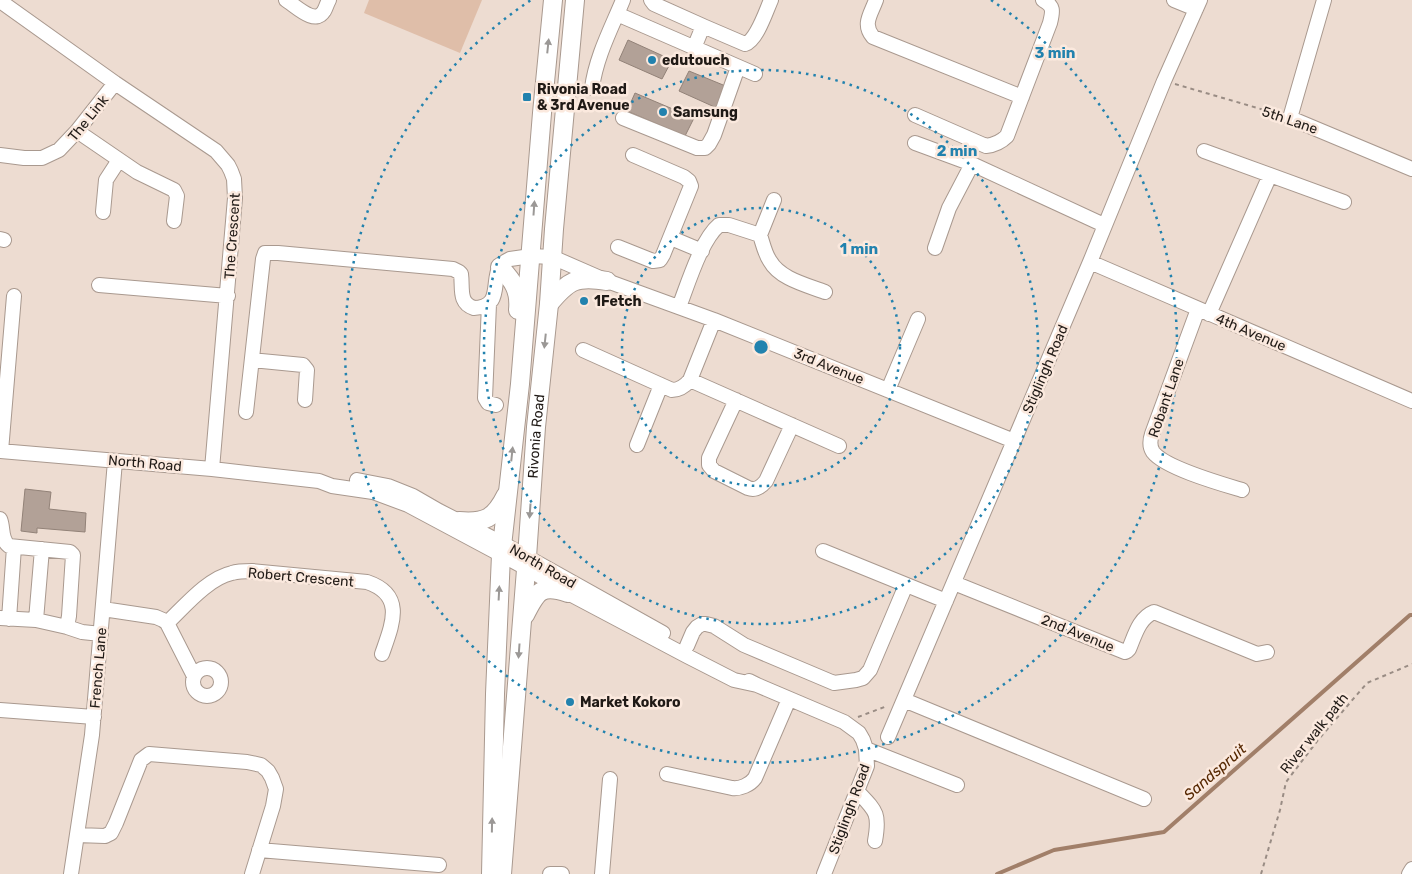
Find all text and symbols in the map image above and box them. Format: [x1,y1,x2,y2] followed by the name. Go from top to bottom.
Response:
[544,37,552,53] one-way arrow
[1035,44,1075,62] text: 3 min
[662,52,730,69] place label: edutouch
[646,54,658,66] marker: edutouch
[537,81,630,114] place label: Rivonia Road & 3rd Avenue
[65,91,113,145] street label: The Link
[521,91,533,103] marker: Rivonia Road & 3rd Avenue
[1260,103,1320,138] street label: 5th Lane
[673,104,738,121] place label: Samsung
[657,106,669,118] marker: Samsung
[937,142,977,160] text: 2 min
[221,192,244,280] street label: The Crescent
[531,199,539,215] one-way arrow
[840,240,878,258] text: 1 min
[594,293,642,310] place label: 1Fetch
[578,295,590,307] marker: 1Fetch
[1213,310,1289,355] street label: 4th Avenue
[1019,322,1072,416] street label: Stiglingh Road
[541,333,549,349] one-way arrow
[752,338,770,356] centre of rings
[791,345,866,388] street label: 3rd Avenue
[1145,356,1188,440] street label: Robant Lane
[524,393,548,479] street label: Rivonia Road
[508,446,516,462] one-way arrow
[108,452,182,475] street label: North Road
[526,503,534,519] one-way arrow
[507,541,579,592] street label: North Road
[247,564,355,591] street label: Robert Crescent
[496,585,504,601] one-way arrow
[1039,611,1117,656] street label: 2nd Avenue
[86,627,111,709] street label: French Lane
[515,644,523,660] one-way arrow
[1277,690,1352,777] street label: River walk path
[580,694,681,711] place label: Market Kokoro
[564,696,576,708] marker: Market Kokoro
[1180,740,1250,804] water label: Sandspruit
[825,762,874,857] street label: Stiglingh Road
[488,817,496,833] one-way arrow

